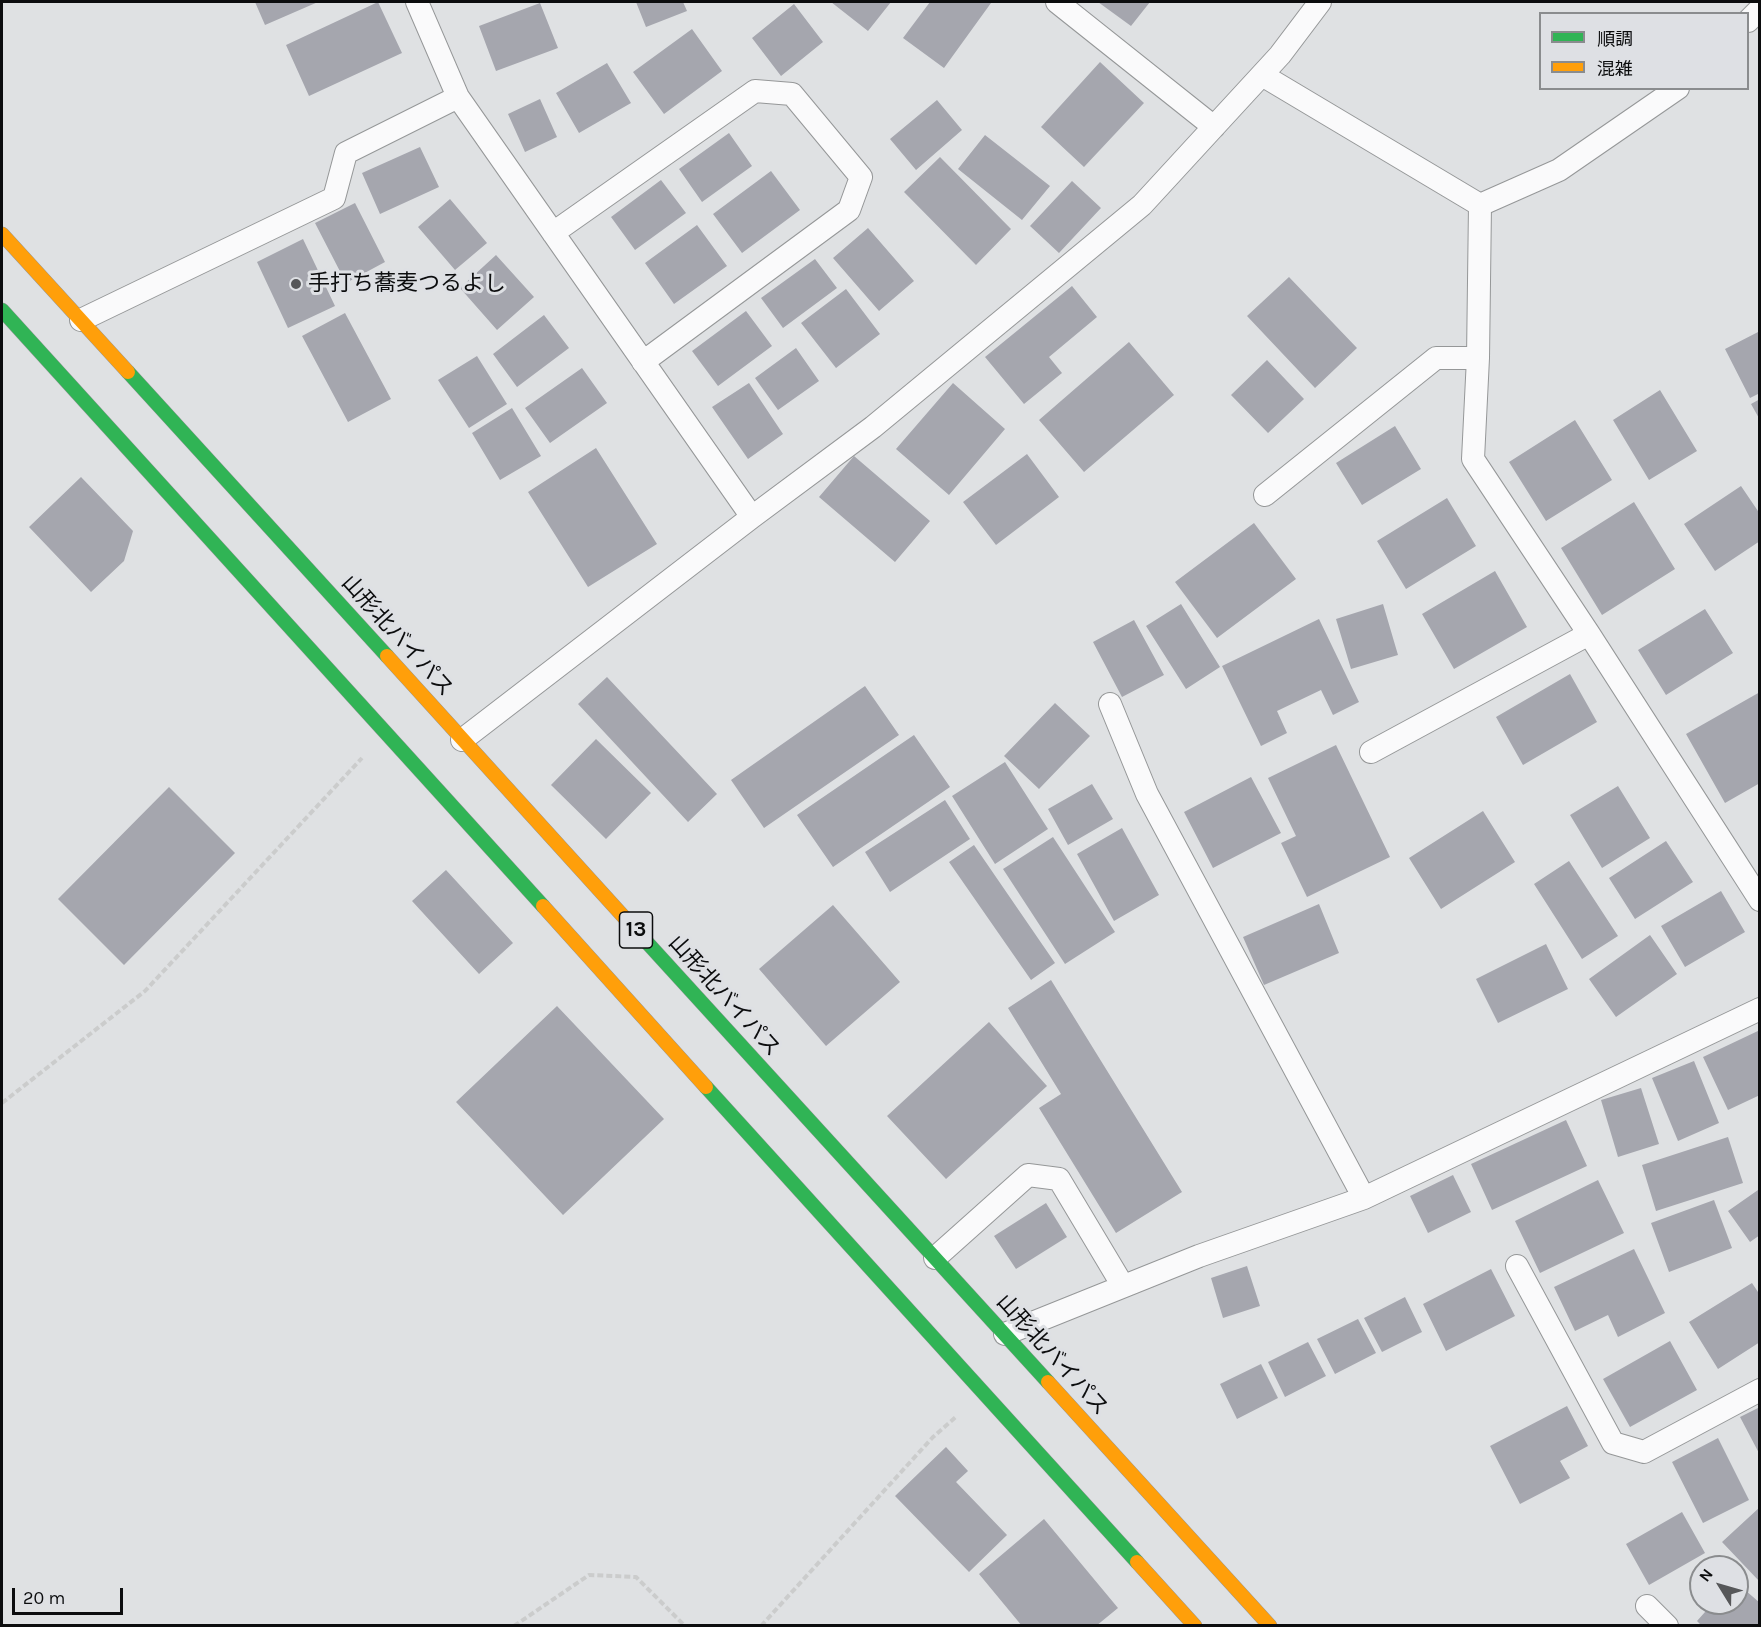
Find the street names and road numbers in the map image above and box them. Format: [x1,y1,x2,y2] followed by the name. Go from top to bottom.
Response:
[336,570,458,702] street label: 山形北バイパス
[620,912,652,948] road number: 13
[663,930,785,1062] street label: 山形北バイパス
[991,1289,1113,1421] street label: 山形北バイパス

